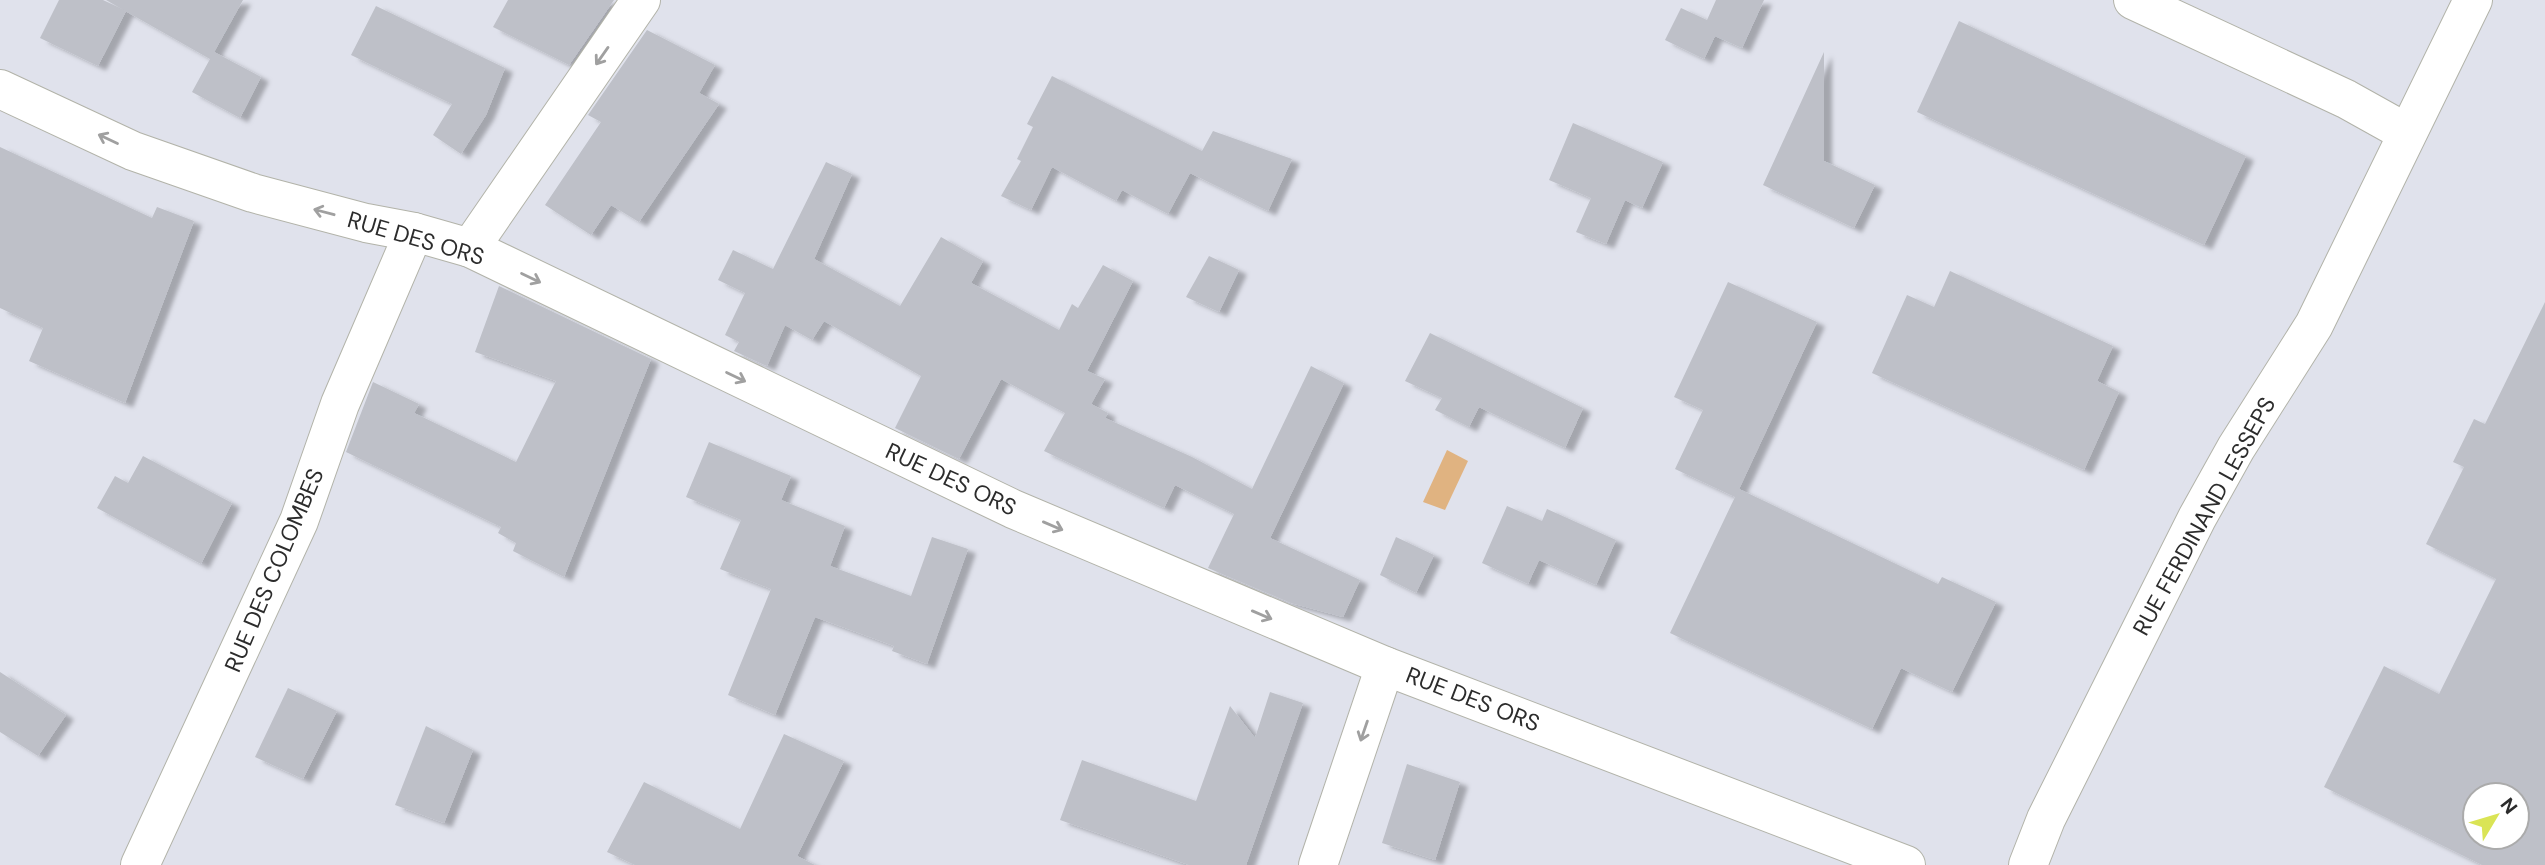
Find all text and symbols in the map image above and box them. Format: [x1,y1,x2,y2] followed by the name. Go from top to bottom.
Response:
[595,46,609,65] one-way arrow
[98,132,119,146] one-way arrow
[313,204,335,217] one-way arrow
[344,204,488,272] street label: RUE DES ORS
[520,272,541,285] one-way arrow
[725,370,746,384] one-way arrow
[2126,391,2282,641] street label: RUE FERDINAND LESSEPS
[881,436,1021,522] street label: RUE DES ORS
[218,464,330,676] street label: RUE DES COLOMBES
[1042,520,1063,533] one-way arrow
[1251,609,1273,622] one-way arrow
[1402,660,1544,738] street label: RUE DES ORS
[1356,719,1369,741] one-way arrow
[2461,781,2531,851] north arrow
[2495,793,2523,819] text: N

